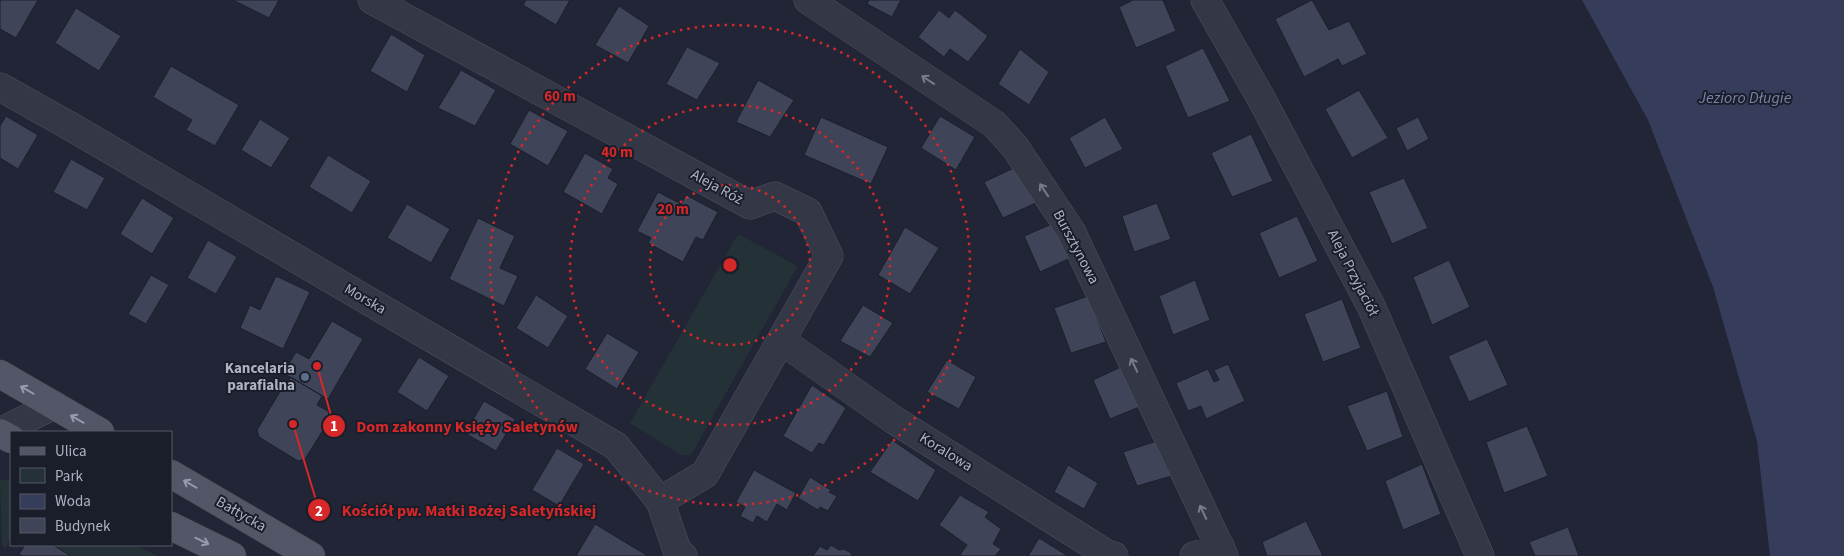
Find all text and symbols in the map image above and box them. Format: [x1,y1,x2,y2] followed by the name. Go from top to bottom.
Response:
[921,75,935,85] one-way arrow
[544,86,576,107] text: 60 m
[1698,87,1792,109] water label: Jezioro Długie
[601,142,633,163] text: 40 m
[687,164,747,210] street label: Aleja Róż
[1039,183,1049,197] one-way arrow
[657,199,689,220] text: 20 m
[1048,206,1104,288] street label: Bursztynowa
[1322,226,1384,321] street label: Aleja Przyjaciół
[721,256,739,274] centre of rings
[340,279,390,319] street label: Morska
[225,358,295,396] place label: Kancelaria parafialna
[1129,358,1138,373] one-way arrow
[299,371,311,383] marker: Kancelaria parafialna
[20,384,34,394] one-way arrow
[322,410,588,441] callout: Dom zakonny Księży Saletynów
[70,413,85,423] one-way arrow
[330,416,338,437] text: 1
[356,416,578,438] text: Dom zakonny Księży Saletynów
[915,427,977,477] street label: Koralowa
[10,431,172,546] legend
[55,441,86,462] text: Ulica
[55,466,84,487] text: Park
[183,479,197,489] one-way arrow
[55,491,91,512] text: Woda
[212,491,270,537] street label: Bałtycka
[307,495,606,526] callout: Kościół pw. Matki Bożej Saletyńskiej
[342,500,596,522] text: Kościół pw. Matki Bożej Saletyńskiej
[315,501,323,522] text: 2
[1198,505,1208,520] one-way arrow
[55,516,111,537] text: Budynek
[194,537,209,546] one-way arrow

